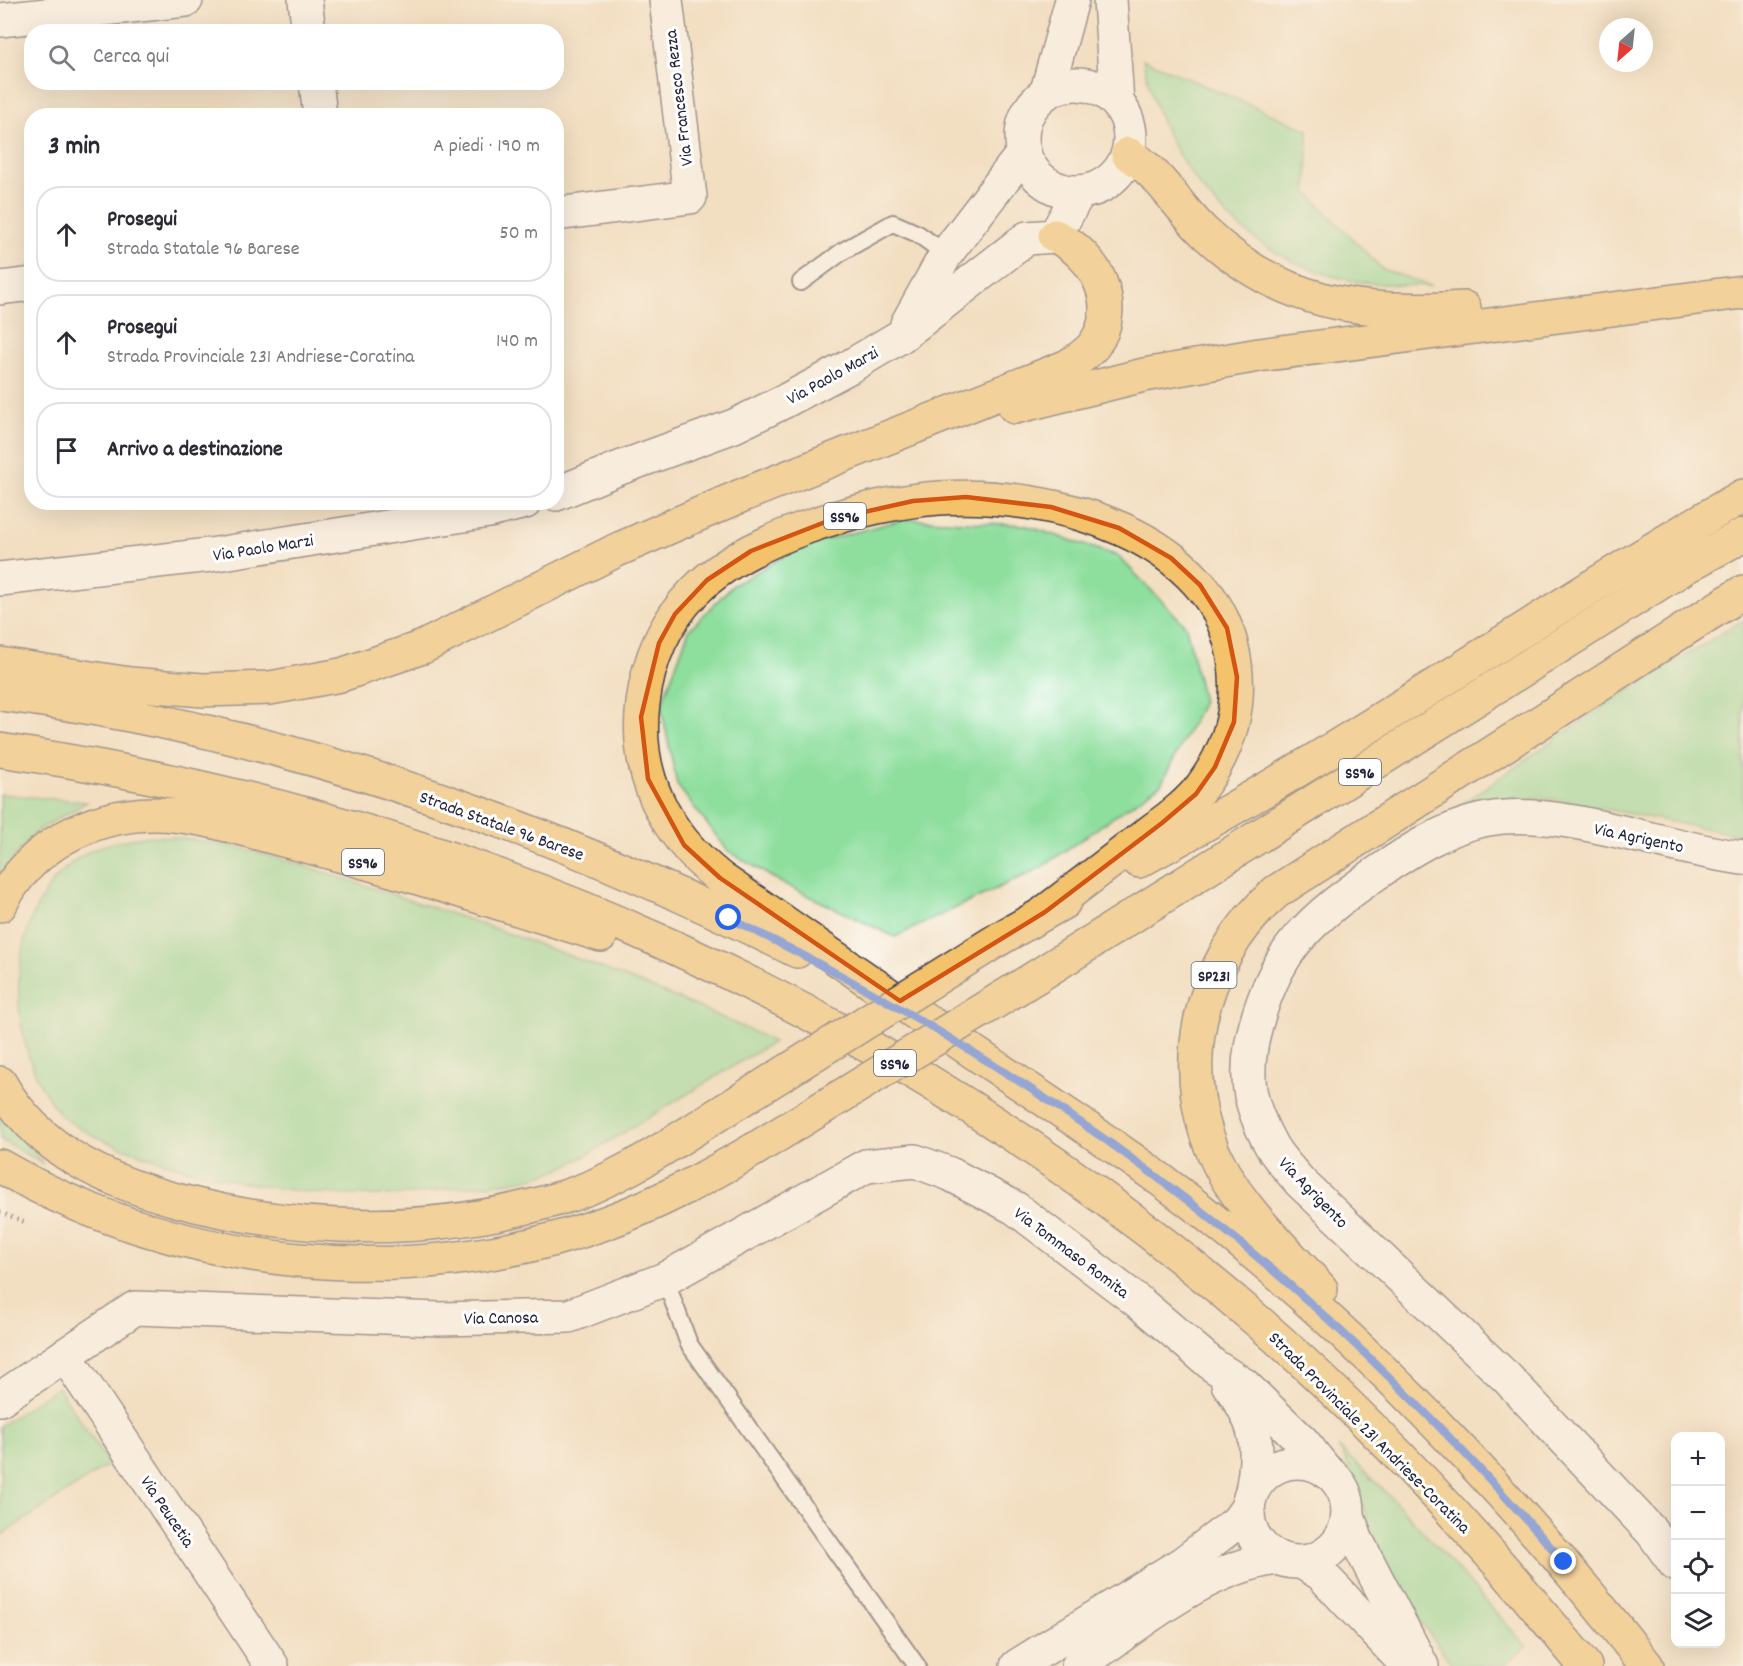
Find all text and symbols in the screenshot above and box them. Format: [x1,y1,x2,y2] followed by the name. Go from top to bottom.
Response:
[1599,18,1653,72] north arrow
[24,24,564,90] search box
[660,28,701,167] street label: Via Francesco Rezza
[45,41,78,74] icon: search
[93,42,169,73] text: Cerca qui
[48,129,100,166] text: 3 min
[433,133,540,161] text: A piedi · 190 m
[107,205,177,236] text: Prosegui
[50,218,83,251] icon: ahead
[500,220,538,248] text: 50 m
[107,236,300,264] text: Strada Statale 96 Barese
[107,313,177,344] text: Prosegui
[50,326,83,359] icon: ahead
[496,328,538,356] text: 140 m
[783,342,884,413] street label: Via Paolo Marzi
[107,344,415,372] text: Strada Provinciale 231 Andriese-Coratina
[50,434,83,467] icon: arrive
[107,435,283,466] text: Arrivo a destinazione
[824,503,866,529] road number: SS96
[211,529,315,570] street label: Via Paolo Marzi
[1339,759,1381,785] road number: SS96
[415,786,587,869] street label: Strada Statale 96 Barese
[1591,818,1686,861] street label: Via Agrigento
[342,849,384,875] road number: SS96
[715,904,741,930] route start
[1192,962,1236,988] road number: SP231
[874,1050,916,1076] road number: SS96
[1272,1152,1353,1235] street label: Via Agrigento
[1008,1202,1134,1306] street label: Via Tommaso Romita
[464,1306,539,1333] street label: Via Canosa
[1262,1327,1475,1541] street label: Strada Provinciale 231 Andriese-Coratina
[1671,1432,1725,1648] map controls
[1671,1432,1725,1486] button: +
[133,1471,199,1554] street label: Via Peucetia
[1671,1486,1725,1540] button: −
[1671,1540,1725,1594] button: locate
[1550,1548,1576,1574] route end
[1671,1594,1725,1648] button: layers

